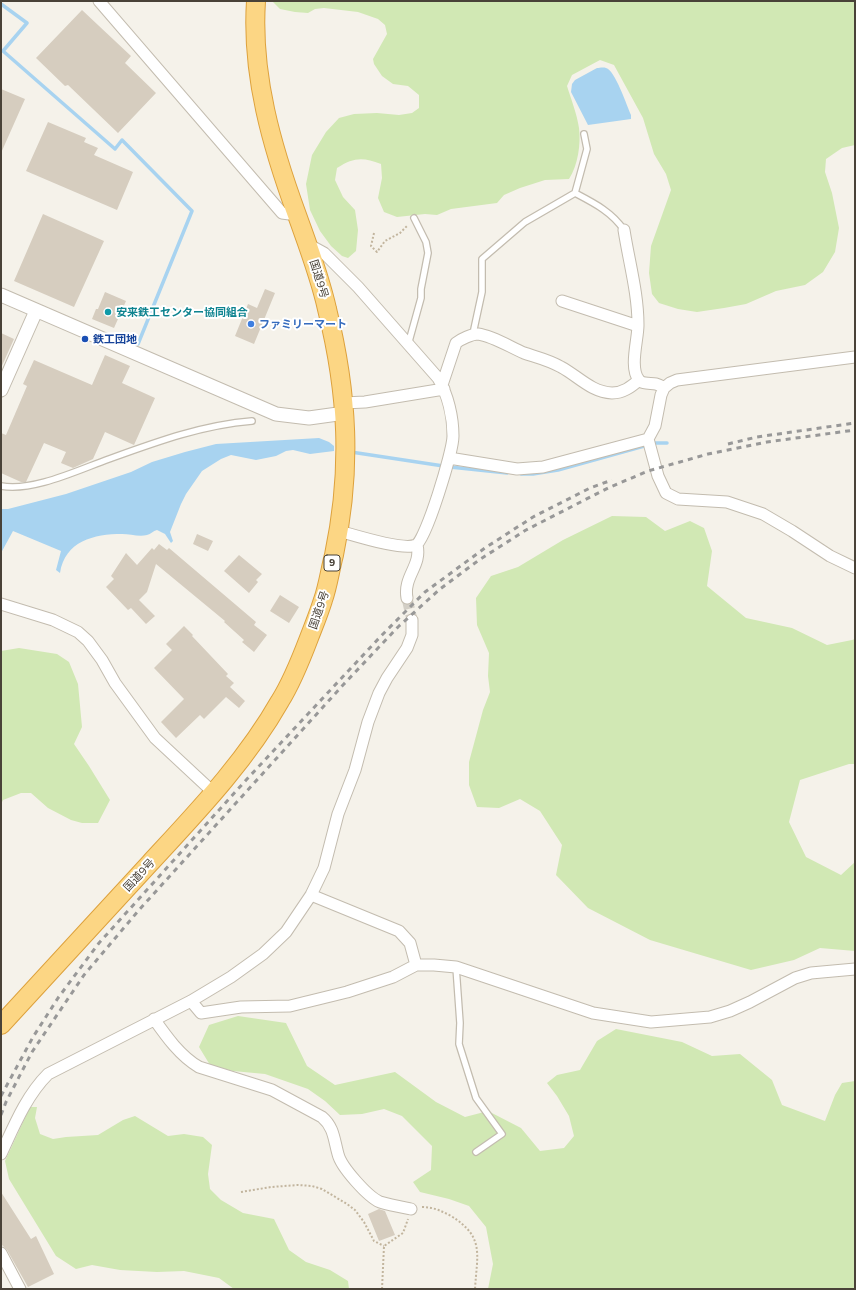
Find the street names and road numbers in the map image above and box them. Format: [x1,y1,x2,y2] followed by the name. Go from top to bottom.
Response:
[307,258,331,300] street label: 国道9号
[324,555,340,571] road number: 9
[306,589,332,631] street label: 国道9号
[121,856,157,894] street label: 国道9号

